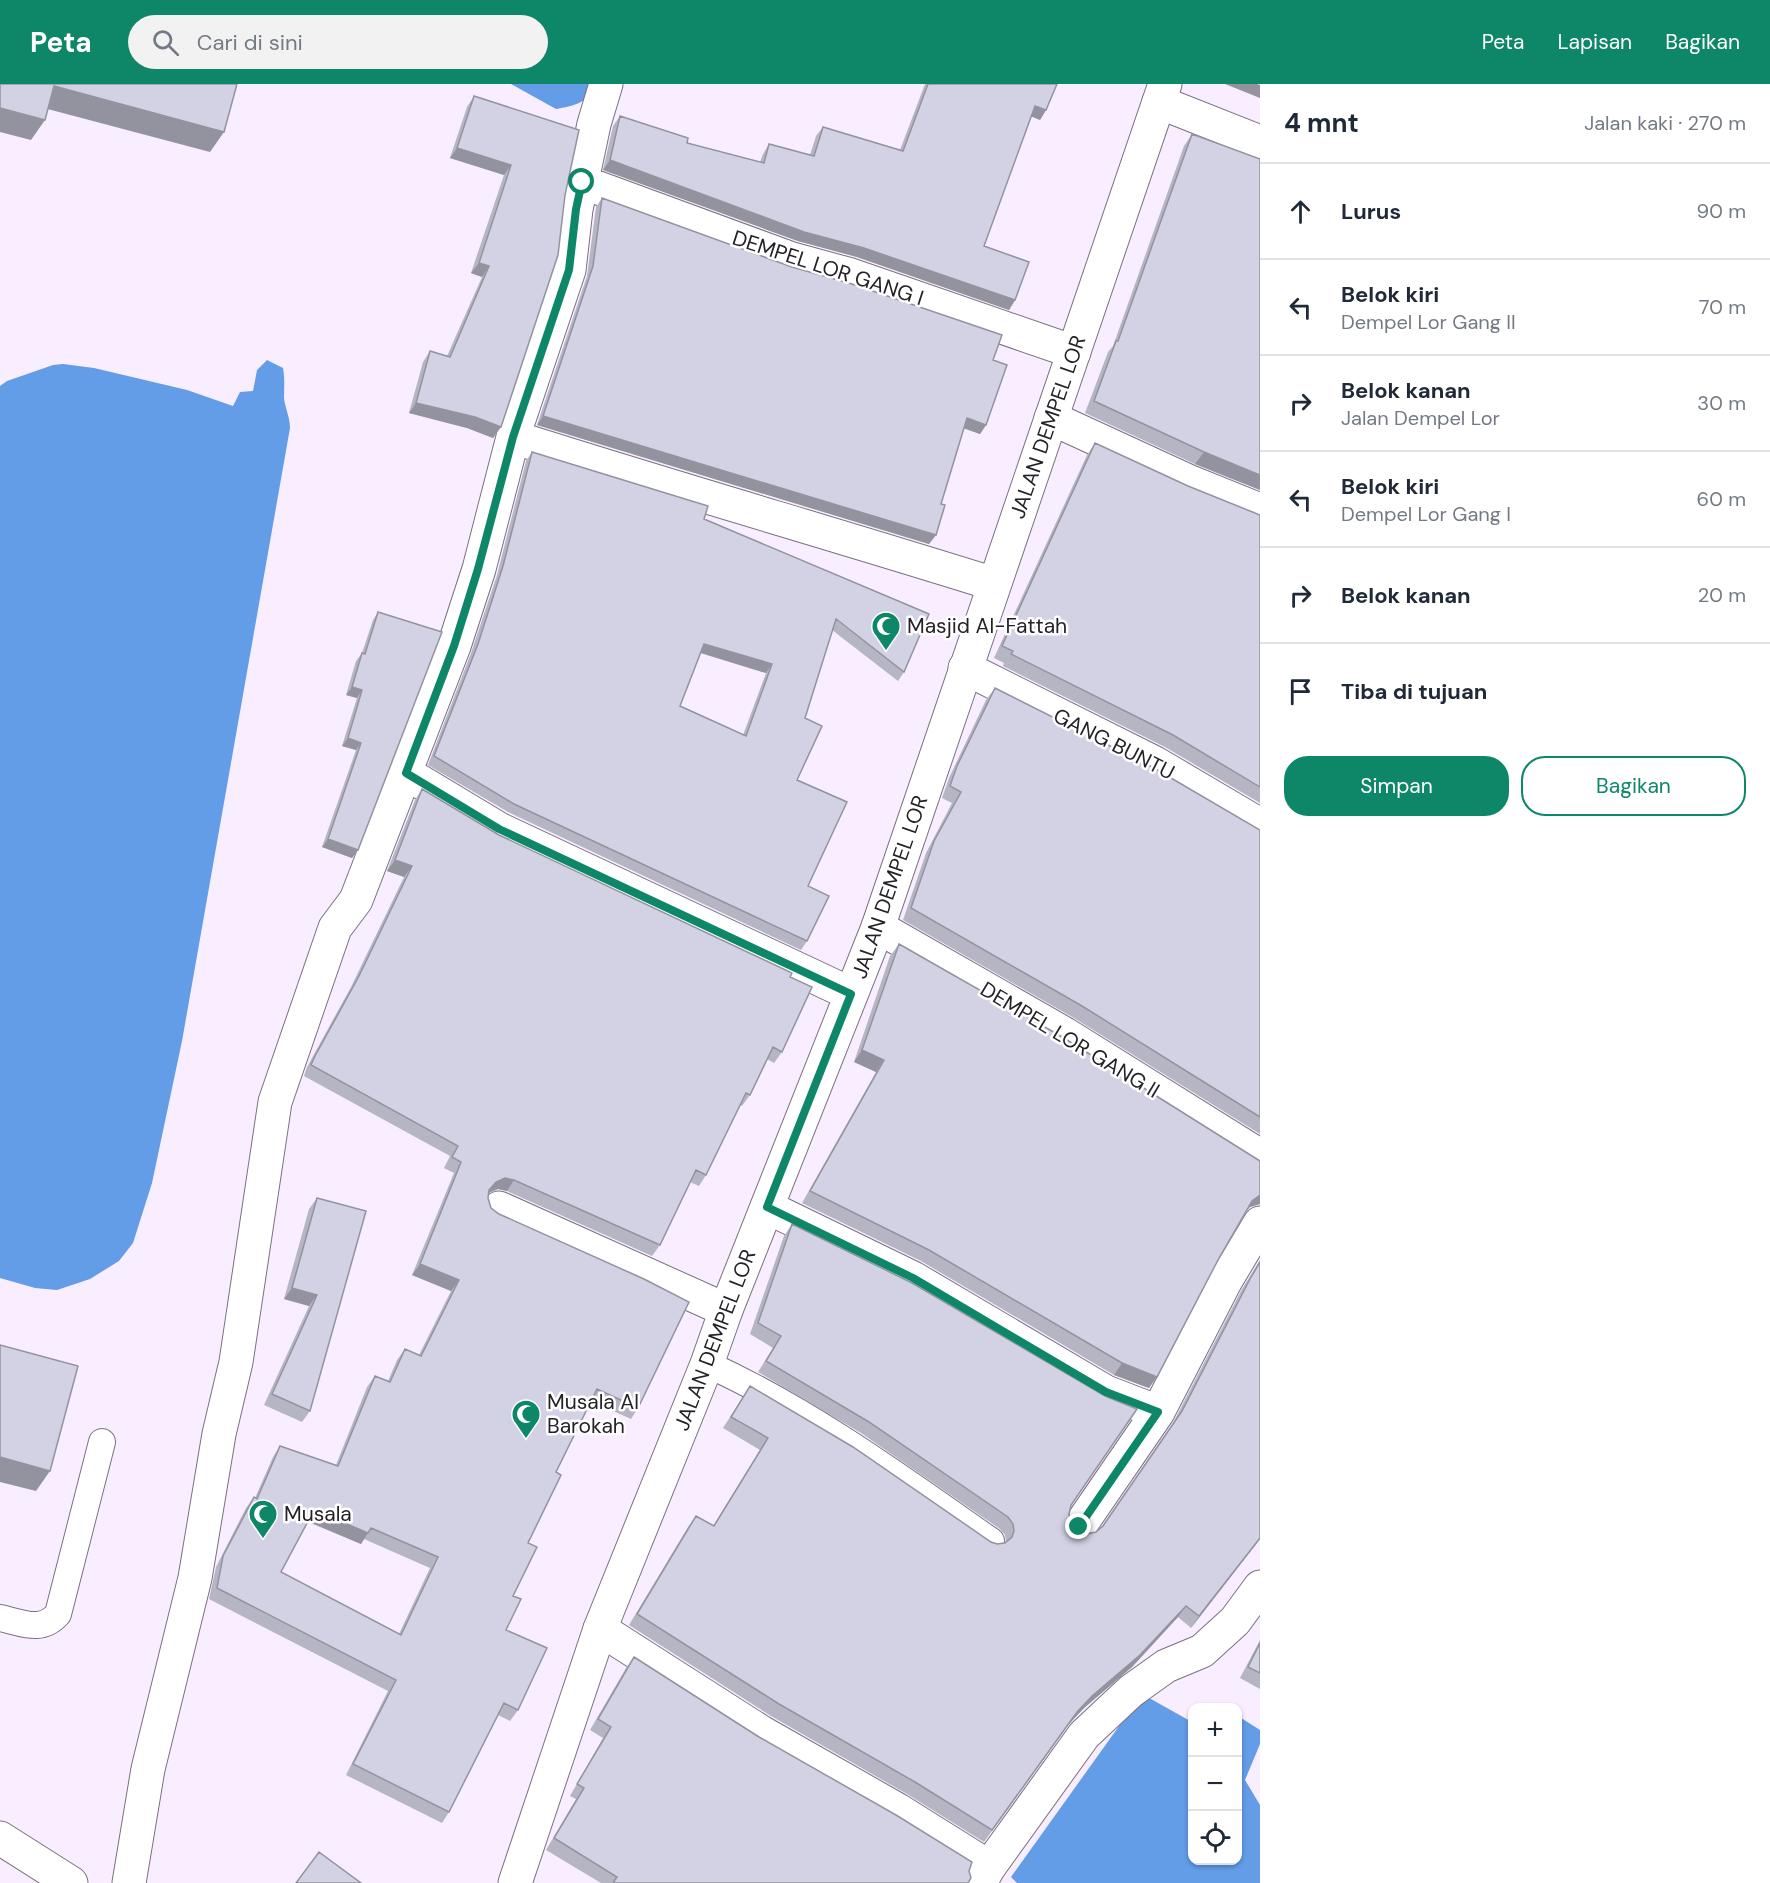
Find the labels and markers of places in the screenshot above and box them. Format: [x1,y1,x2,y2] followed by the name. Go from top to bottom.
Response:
[870,610,902,652] mosque icon: Masjid Al-Fattah
[907,612,1067,640] place label: Masjid Al-Fattah
[547,1388,639,1440] place label: Musala Al Barokah
[510,1398,542,1440] mosque icon: Musala Al Barokah
[247,1498,279,1540] mosque icon: Musala
[284,1500,352,1528] place label: Musala

